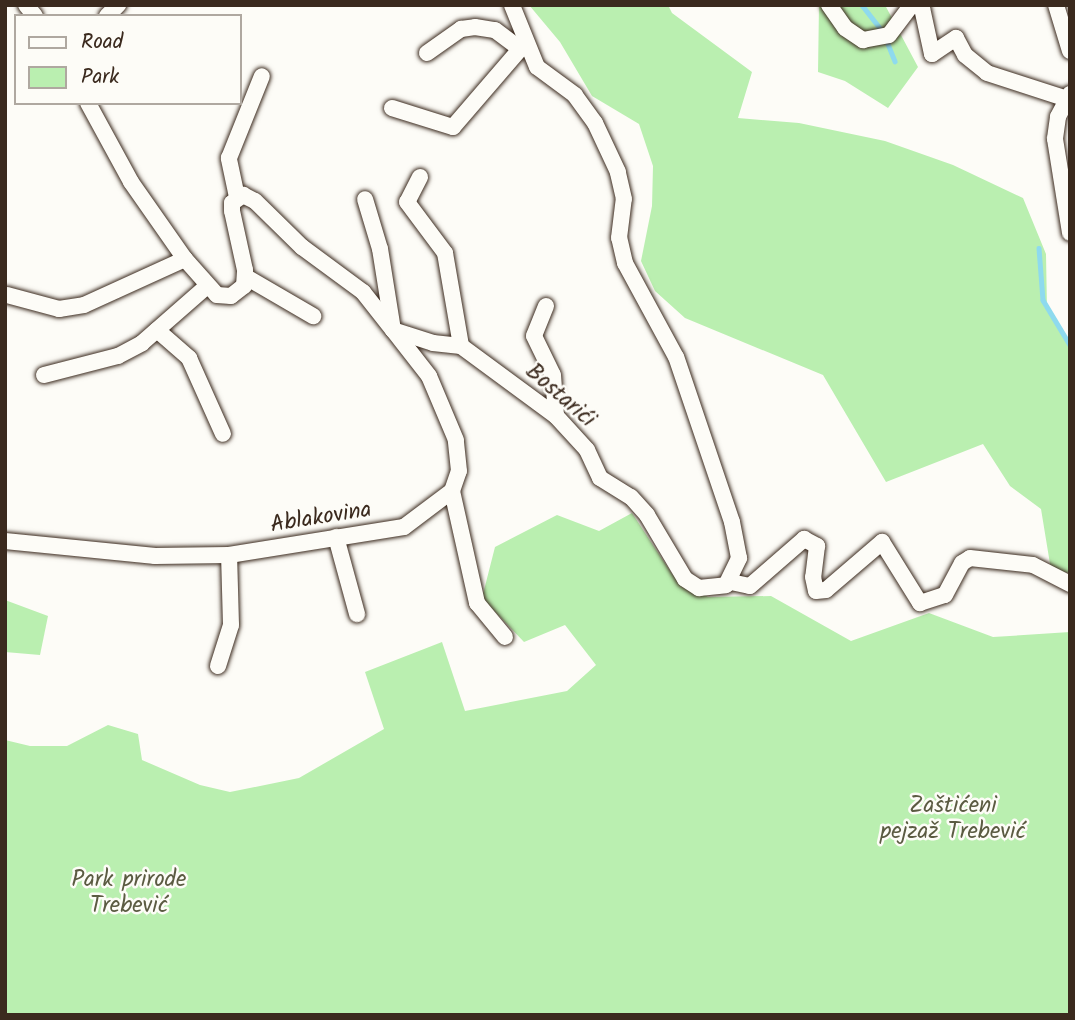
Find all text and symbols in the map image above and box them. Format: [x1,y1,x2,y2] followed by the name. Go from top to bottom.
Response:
[14,14,242,105] legend
[81,26,123,59] text: Road
[81,61,119,94] text: Park
[519,358,601,434] street label: Bostarići
[269,496,373,540] street label: Ablakovina
[880,792,1026,846] park label: Zaštićeni pejzaž Trebević
[72,866,186,920] park label: Park prirode Trebević

